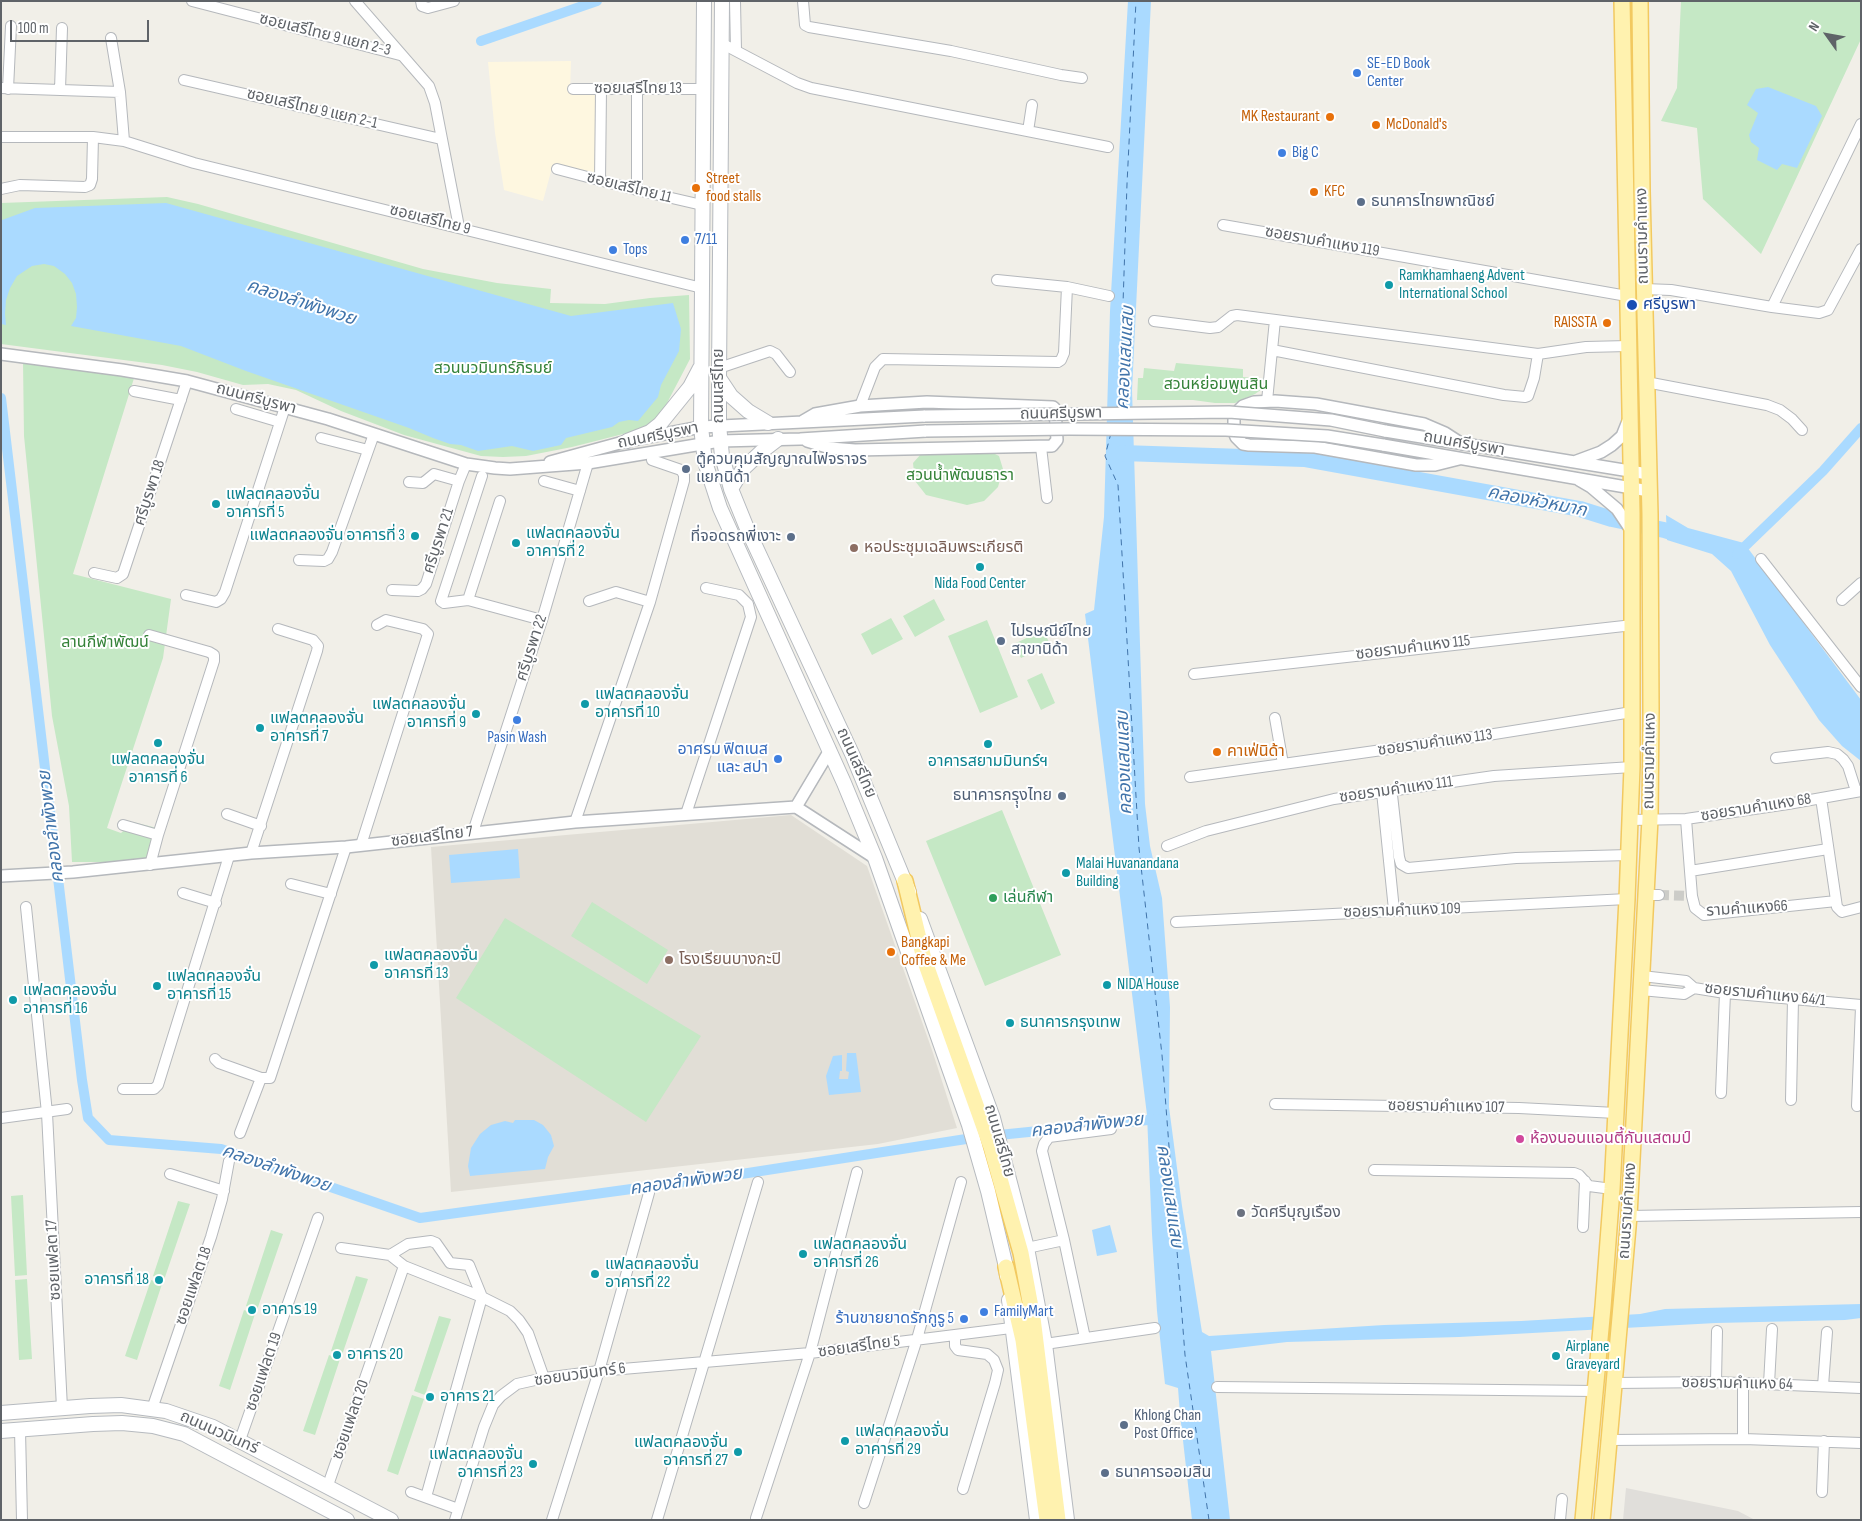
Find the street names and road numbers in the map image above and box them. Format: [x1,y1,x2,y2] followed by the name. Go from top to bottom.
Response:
[257,9,393,61] street label: ซอยเสรีไทย 9 แยก 2-3
[594,79,682,99] street label: ซอยเสรีไทย 13
[245,85,379,133] street label: ซอยเสรีไทย 9 แยก 2-1
[584,168,674,208] street label: ซอยเสรีไทย 11
[1633,187,1653,285] street label: ถนนรามคำแหง
[387,201,473,239] street label: ซอยเสรีไทย 9
[1263,222,1381,262] street label: ซอยรามคำแหง 119
[709,349,729,423] street label: ถนนเสรีไทย
[214,379,298,419] street label: ถนนศรีบูรพา
[1020,404,1102,424] street label: ถนนศรีบูรพา
[616,419,700,453] street label: ถนนศรีบูรพา
[1422,427,1506,461] street label: ถนนศรีบูรพา
[130,458,170,528] street label: ศรีบูรพา 18
[419,506,459,576] street label: ศรีบูรพา 21
[512,612,552,684] street label: ศรีบูรพา 22
[1355,631,1471,665] street label: ซอยรามคำแหง 115
[1640,712,1660,810] street label: ถนนรามคำแหง
[832,725,880,801] street label: ถนนเสรีไทย
[1376,725,1494,761] street label: ซอยรามคำแหง 113
[1338,773,1454,807] street label: ซอยรามคำแหง 111
[1699,790,1813,826] street label: ซอยรามคำแหง 68
[390,822,474,852] street label: ซอยเสรีไทย 7
[1706,897,1788,921] street label: รามคำแหง66
[1343,899,1461,923] street label: ซอยรามคำแหง 109
[1703,979,1827,1011] street label: ซอยรามคำแหง 64/1
[1387,1096,1505,1118] street label: ซอยรามคำแหง 107
[979,1102,1019,1180] street label: ถนนเสรีไทย
[1615,1162,1641,1260] street label: ถนนรามคำแหง
[42,1219,66,1301] street label: ซอยแฟลต 17
[172,1244,216,1328] street label: ซอยแฟลต 18
[242,1330,286,1414] street label: ซอยแฟลต 19
[817,1332,901,1362] street label: ซอยเสรีไทย 5
[533,1359,627,1391] street label: ซอยนวมินทร์ 6
[1681,1373,1793,1395] street label: ซอยรามคำแหง 64
[328,1378,374,1462] street label: ซอยแฟลต 20
[177,1407,261,1459] street label: ถนนนวมินทร์

